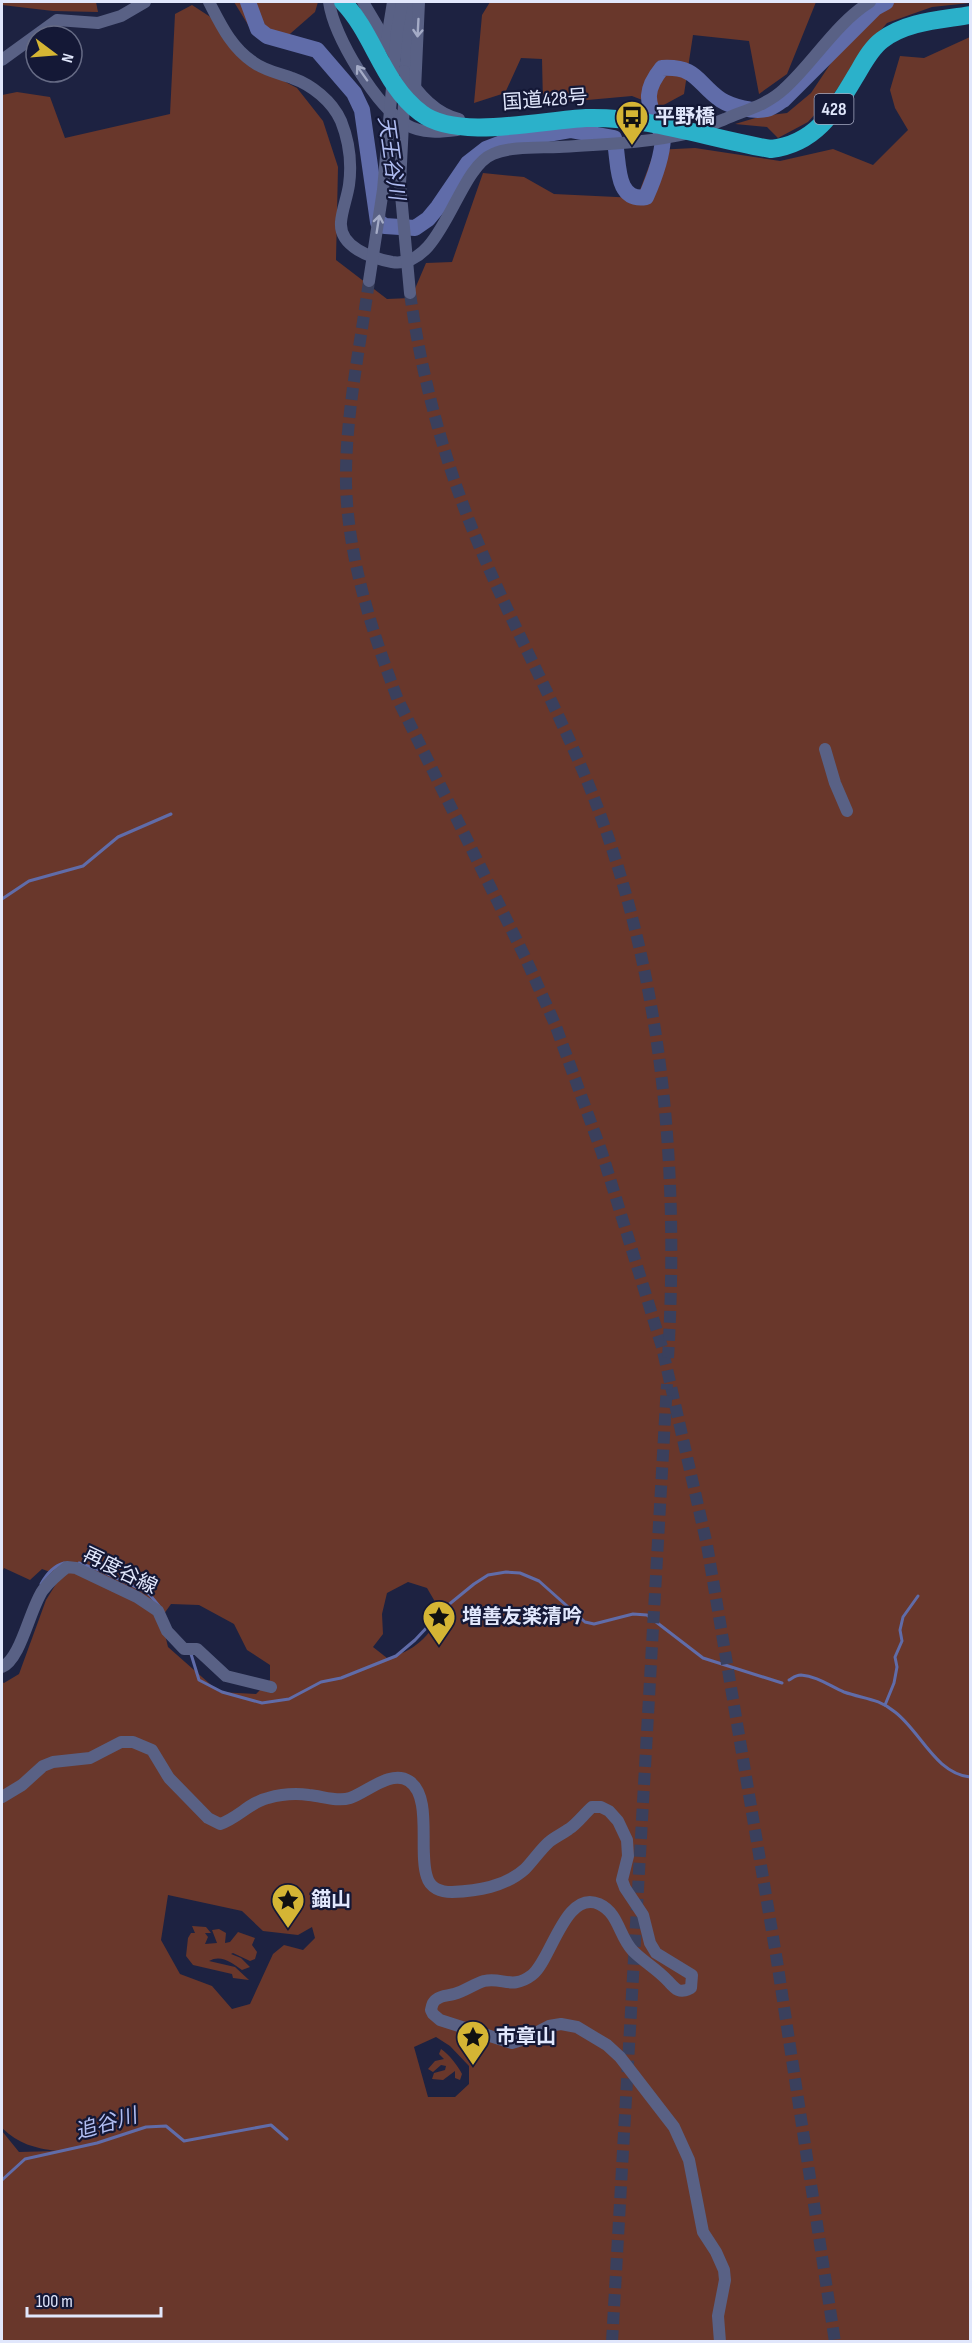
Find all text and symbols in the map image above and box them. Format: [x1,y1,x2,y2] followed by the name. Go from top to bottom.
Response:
[412,17,423,37] one-way arrow
[24,24,84,84] north arrow
[57,51,77,64] text: N
[356,65,368,82] one-way arrow
[502,85,588,115] street label: 国道428号
[814,94,854,124] road number: 428
[614,99,650,146] bus stop icon: 平野橋
[655,105,715,129] place label: 平野橋
[373,115,410,203] water label: 天王谷川
[373,214,384,234] one-way arrow
[79,1543,161,1599] street label: 再度谷線
[421,1599,457,1646] place icon: 増善友楽清吟
[462,1605,582,1629] place label: 増善友楽清吟
[270,1882,306,1929] place icon: 錨山
[311,1888,351,1912] place label: 錨山
[455,2019,491,2066] place icon: 市章山
[496,2025,556,2049] place label: 市章山
[72,2103,142,2145] water label: 追谷川
[27,2280,160,2318] scale bar
[36,2291,73,2312] text: 100 m

